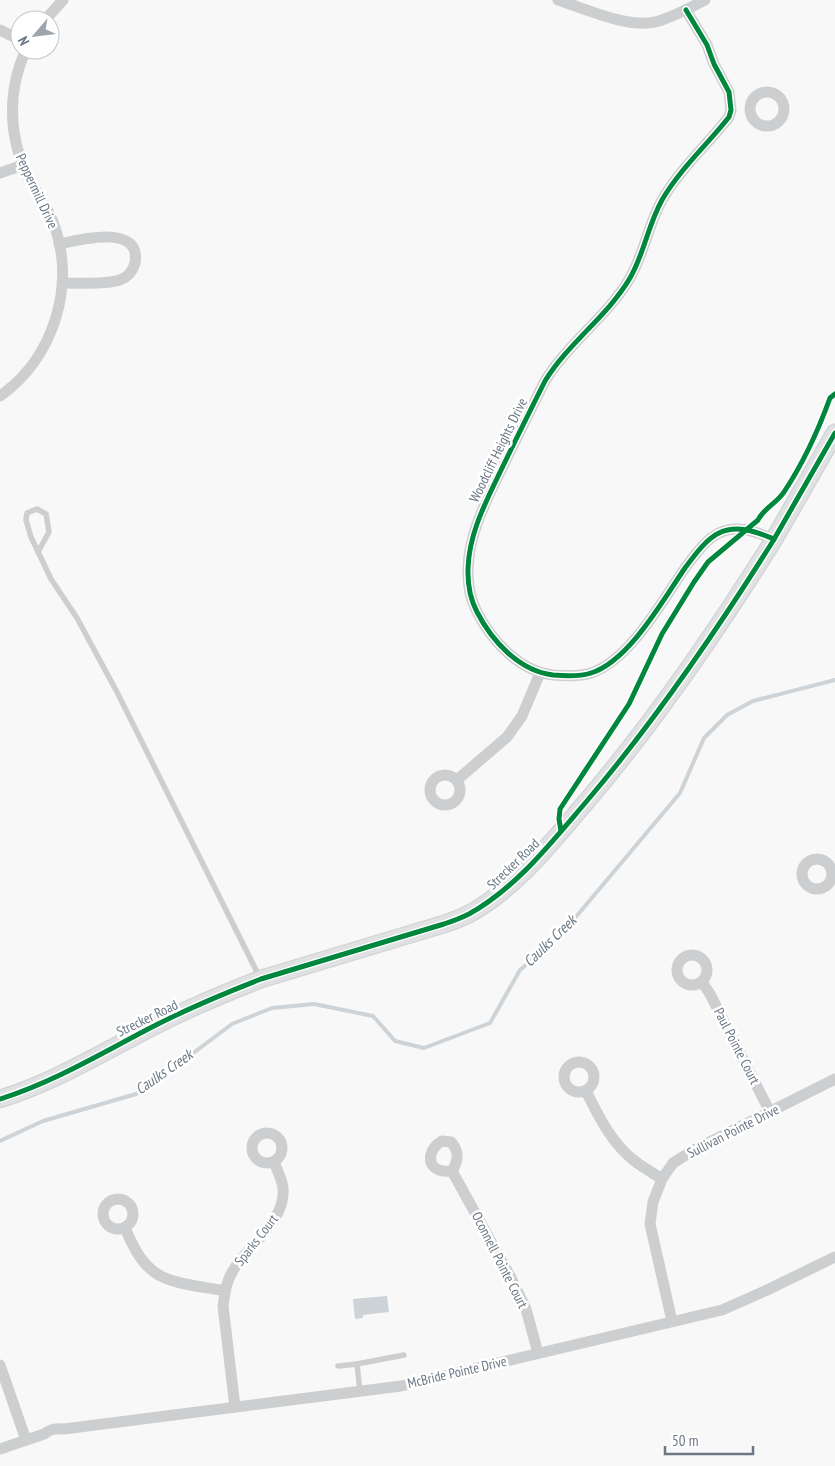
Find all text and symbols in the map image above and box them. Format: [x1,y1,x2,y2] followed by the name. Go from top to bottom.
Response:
[10,10,60,60] north arrow
[14,34,33,49] text: N
[12,151,62,232] street label: Peppermill Drive
[465,395,531,505] street label: Woodcliff Heights Drive
[483,835,543,893] street label: Strecker Road
[519,910,581,970] water label: Caulks Creek
[113,995,181,1041] street label: Strecker Road
[710,1005,764,1087] street label: Paul Pointe Court
[131,1044,198,1098] water label: Caulks Creek
[684,1100,782,1162] street label: Sullivan Pointe Drive
[468,1209,532,1311] street label: Oconnell Pointe Court
[230,1210,282,1270] street label: Sparks Court
[406,1352,509,1392] street label: McBride Pointe Drive
[665,1424,752,1456] scale bar
[672,1431,698,1450] text: 50 m

